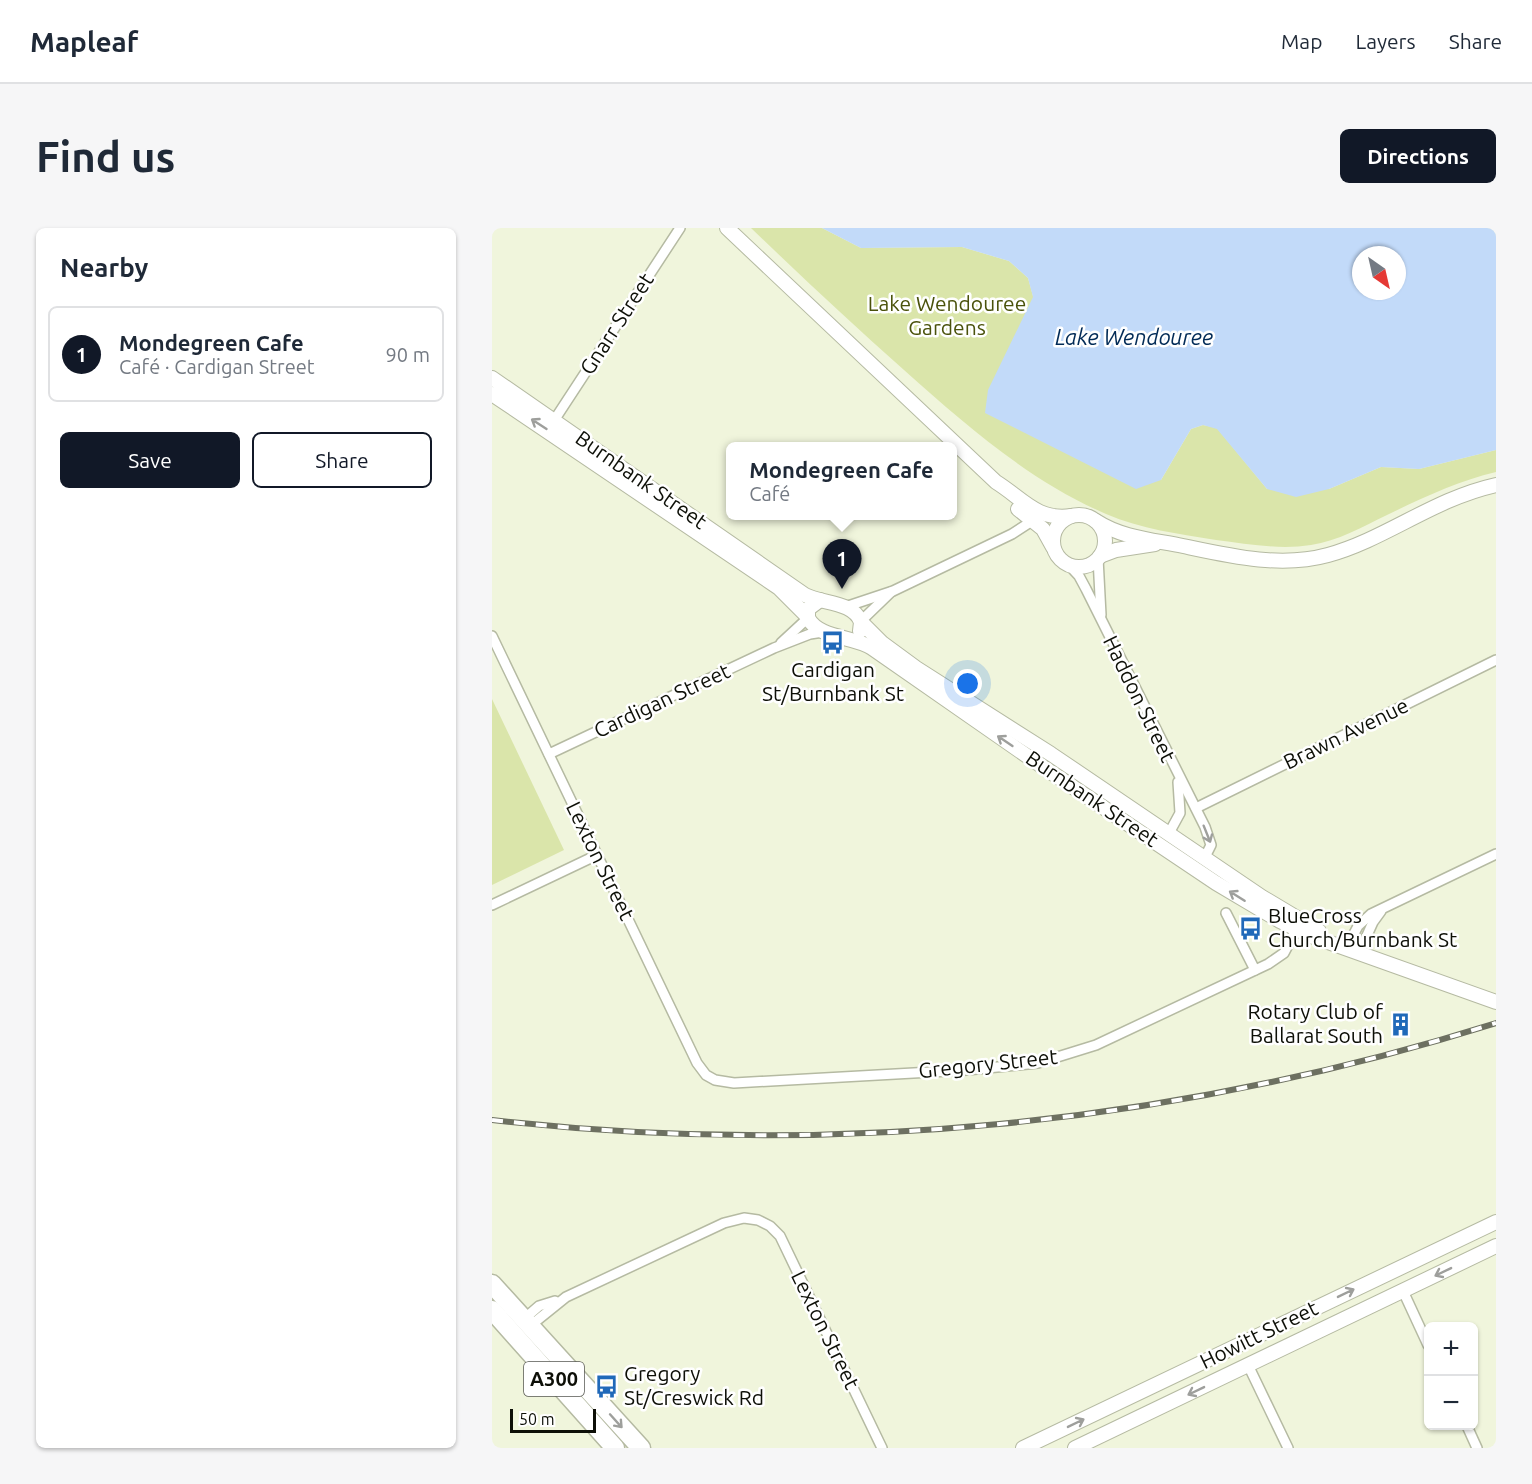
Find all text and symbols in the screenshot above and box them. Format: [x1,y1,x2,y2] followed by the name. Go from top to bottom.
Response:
[30,26,138,57] text: Mapleaf
[1281,29,1322,53] text: Map
[1355,29,1416,53] text: Layers
[1449,29,1502,53] text: Share
[1340,129,1496,183] button: Directions
[36,133,175,180] text: Find us
[1352,246,1406,300] north arrow
[60,253,148,282] text: Nearby
[574,268,658,379] street label: Gnarr Street
[868,291,1026,339] park label: Lake Wendouree Gardens
[1055,324,1213,349] water label: Lake Wendouree
[119,330,304,355] text: Mondegreen Cafe
[76,343,87,366] text: 1
[386,343,430,366] text: 90 m
[119,355,315,378] text: Café · Cardigan Street
[530,418,547,431] one-way arrow
[571,425,712,533] street label: Burnbank Street
[60,432,240,488] button: Save
[252,432,432,488] button: Share
[726,442,957,520] popup
[749,457,934,482] text: Mondegreen Cafe
[749,482,790,505] text: Café
[822,540,862,589] pin: 1
[820,629,846,655] bus stop icon: Cardigan St/Burnbank St
[1099,631,1181,766] street label: Haddon Street
[762,657,904,705] place label: Cardigan St/Burnbank St
[590,658,733,742] street label: Cardigan Street
[953,669,982,698] your location
[1279,693,1412,774] street label: Brawn Avenue
[998,735,1014,747] one-way arrow
[1022,745,1163,851] street label: Burnbank Street
[562,797,640,924] street label: Lexton Street
[1202,824,1213,842] one-way arrow
[1229,890,1246,902] one-way arrow
[1268,903,1457,951] place label: BlueCross Church/Burnbank St
[1237,915,1263,941] bus stop icon: BlueCross Church/Burnbank St
[1248,999,1384,1047] place label: Rotary Club of Ballarat South
[1388,1011,1414,1037] building icon: Rotary Club of Ballarat South
[917,1044,1059,1082] street label: Gregory Street
[787,1266,865,1393] street label: Lexton Street
[1435,1266,1453,1278] one-way arrow
[1337,1286,1355,1298] one-way arrow
[1196,1295,1321,1373] street label: Howitt Street
[1424,1322,1478,1430] map controls
[1424,1322,1478,1376] button: +
[624,1361,764,1409] place label: Gregory St/Creswick Rd
[524,1362,584,1396] road number: A300
[593,1373,619,1399] bus stop icon: Gregory St/Creswick Rd
[1424,1376,1478,1430] button: −
[1187,1385,1205,1397] one-way arrow
[510,1406,596,1434] scale bar
[519,1410,555,1428] text: 50 m
[609,1413,623,1428] one-way arrow
[1067,1416,1085,1428] one-way arrow

